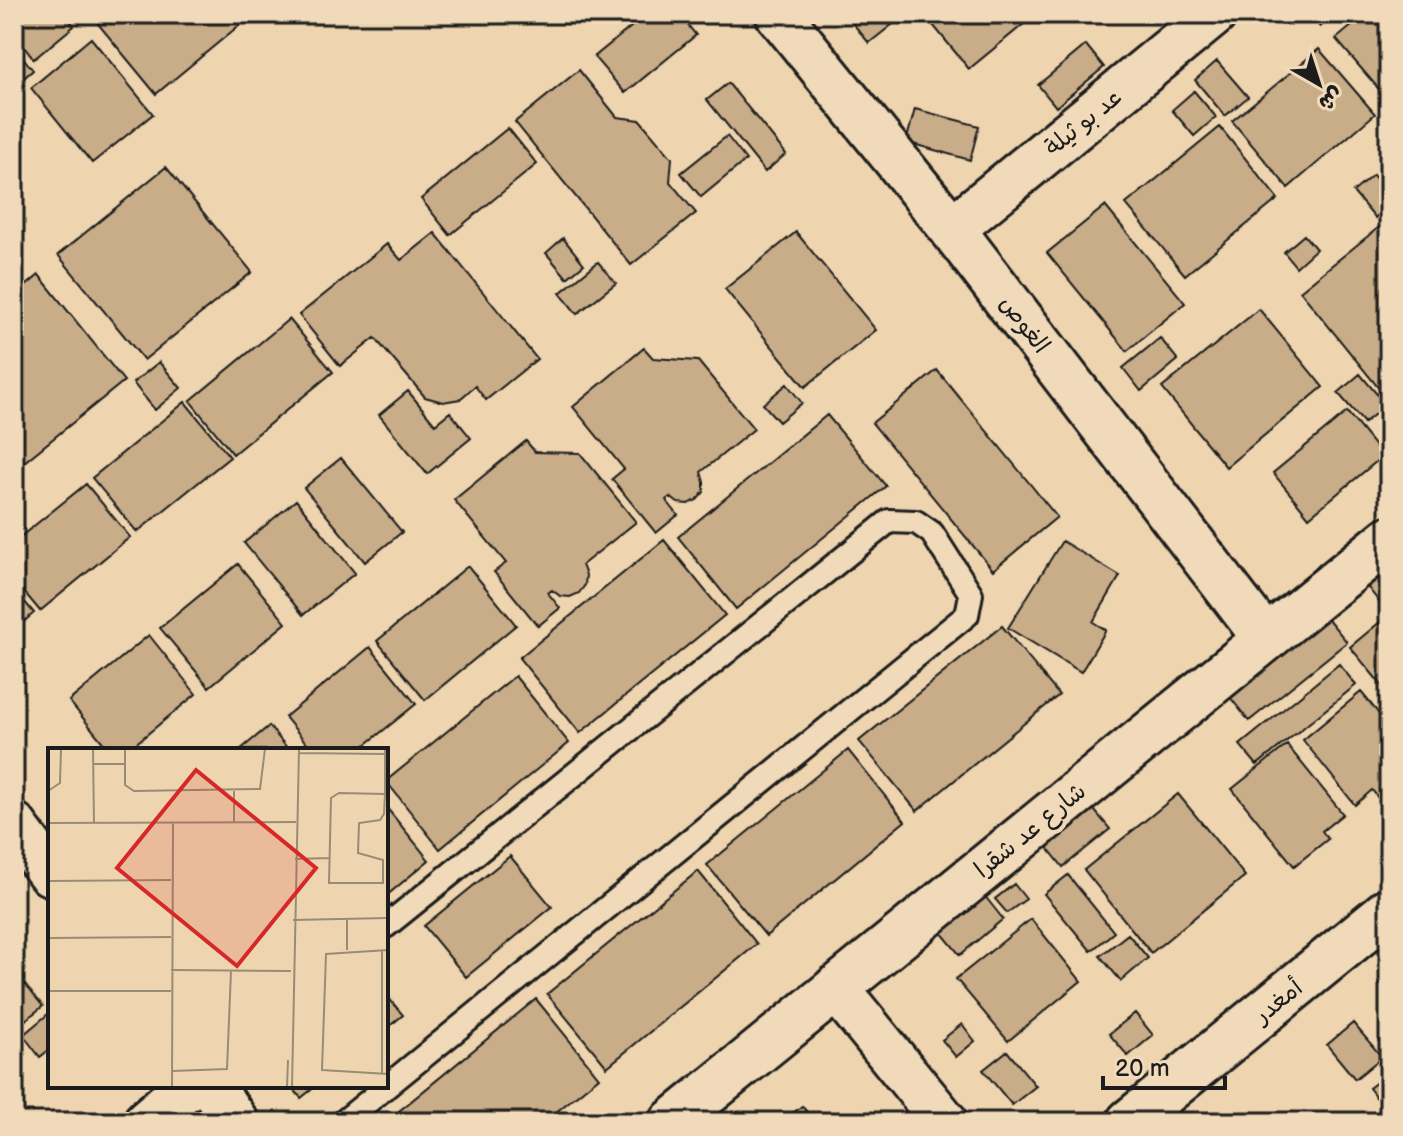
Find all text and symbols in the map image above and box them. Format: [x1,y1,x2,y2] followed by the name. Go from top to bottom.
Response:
[1279,44,1359,124] north arrow
[1313,80,1349,116] text: ش
[1039,83,1128,162] street label: عد بو ثيلة
[993,289,1056,359] street label: الغوص
[48,748,388,1088] inset map
[969,777,1093,886] street label: شارع عد شقرا
[1246,972,1308,1031] street label: أمغدر
[1103,1040,1225,1090] scale bar
[1115,1054,1170,1083] text: 20 m

